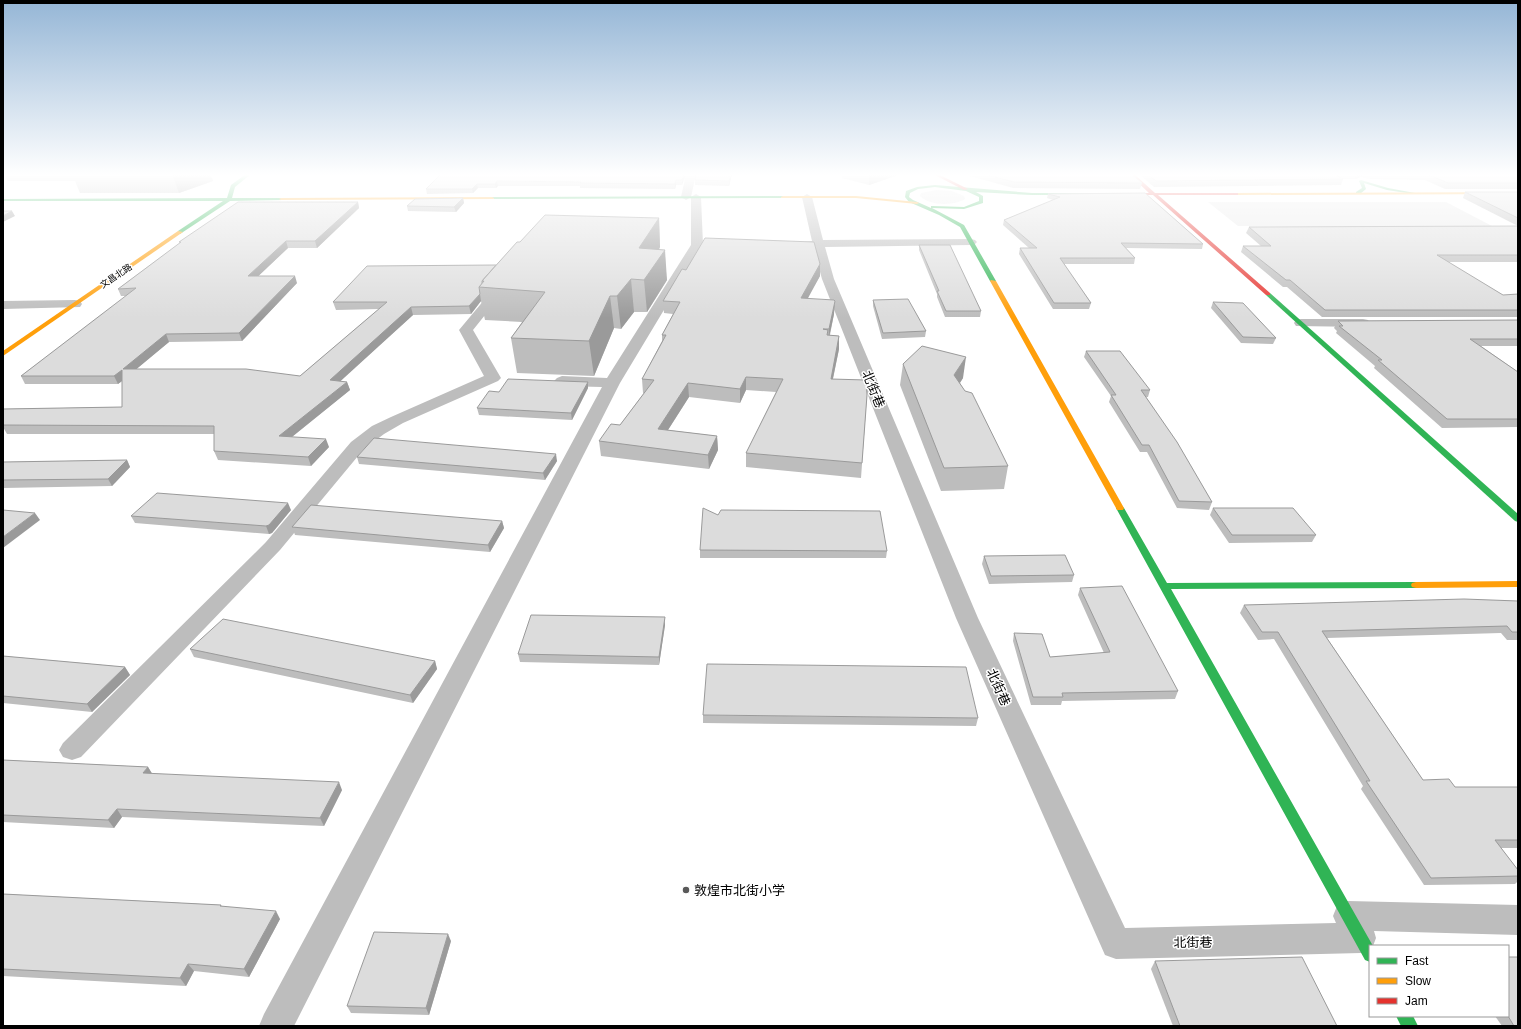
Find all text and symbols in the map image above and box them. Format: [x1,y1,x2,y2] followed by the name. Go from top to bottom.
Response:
[98,262,134,290] street label: 文昌北路
[859,368,888,410] street label: 北街巷
[984,666,1013,708] street label: 北街巷
[694,883,785,898] place label: 敦煌市北街小学
[681,885,691,895] marker: 敦煌市北街小学
[1173,935,1213,950] street label: 北街巷
[1369,945,1509,1017] legend
[1405,954,1429,968] text: Fast
[1405,974,1431,988] text: Slow
[1405,994,1428,1008] text: Jam

